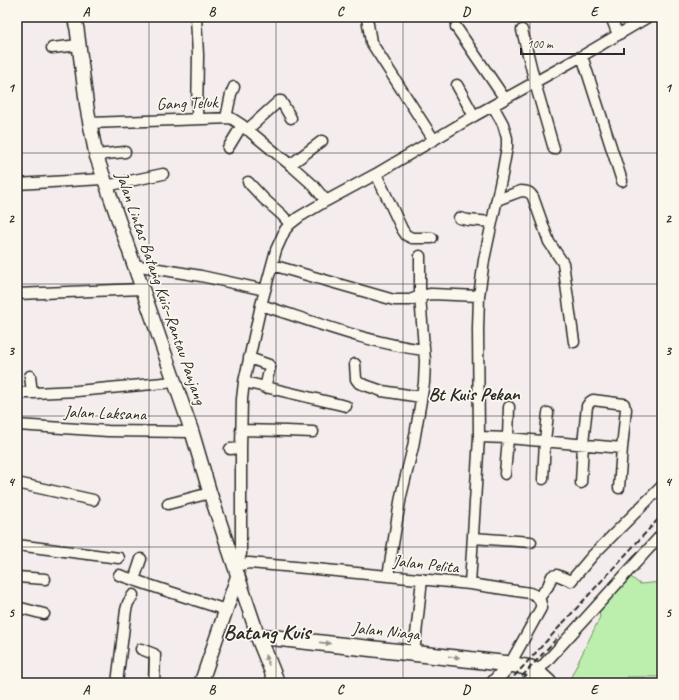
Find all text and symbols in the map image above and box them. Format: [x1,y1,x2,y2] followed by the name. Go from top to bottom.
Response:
[83,4,91,20] text: A
[209,4,217,20] text: B
[337,4,345,20] text: C
[462,4,471,20] text: D
[591,4,600,20] text: E
[521,30,624,56] scale bar
[527,36,554,52] text: 100 m
[8,80,16,96] text: 1
[665,80,673,96] text: 1
[156,91,220,115] street label: Gang Teluk
[111,168,211,408] street label: Jalan Lintas Batang Kuis–Rantau Panjang
[8,211,15,227] text: 2
[665,211,672,227] text: 2
[8,343,15,359] text: 3
[665,343,672,359] text: 3
[428,382,521,406] district label: Bt Kuis Pekan
[63,401,148,425] street label: Jalan Laksana
[8,474,16,490] text: 4
[665,474,673,490] text: 4
[391,550,461,578] street label: Jalan Pelita
[8,605,15,621] text: 5
[665,605,672,621] text: 5
[351,617,422,645] street label: Jalan Niaga
[224,619,313,645] district label: Batang Kuis
[319,640,331,646] one-way arrow
[264,653,270,665] one-way arrow
[448,654,460,661] one-way arrow
[83,682,91,698] text: A
[209,682,217,698] text: B
[337,682,345,698] text: C
[462,682,471,698] text: D
[591,682,600,698] text: E

